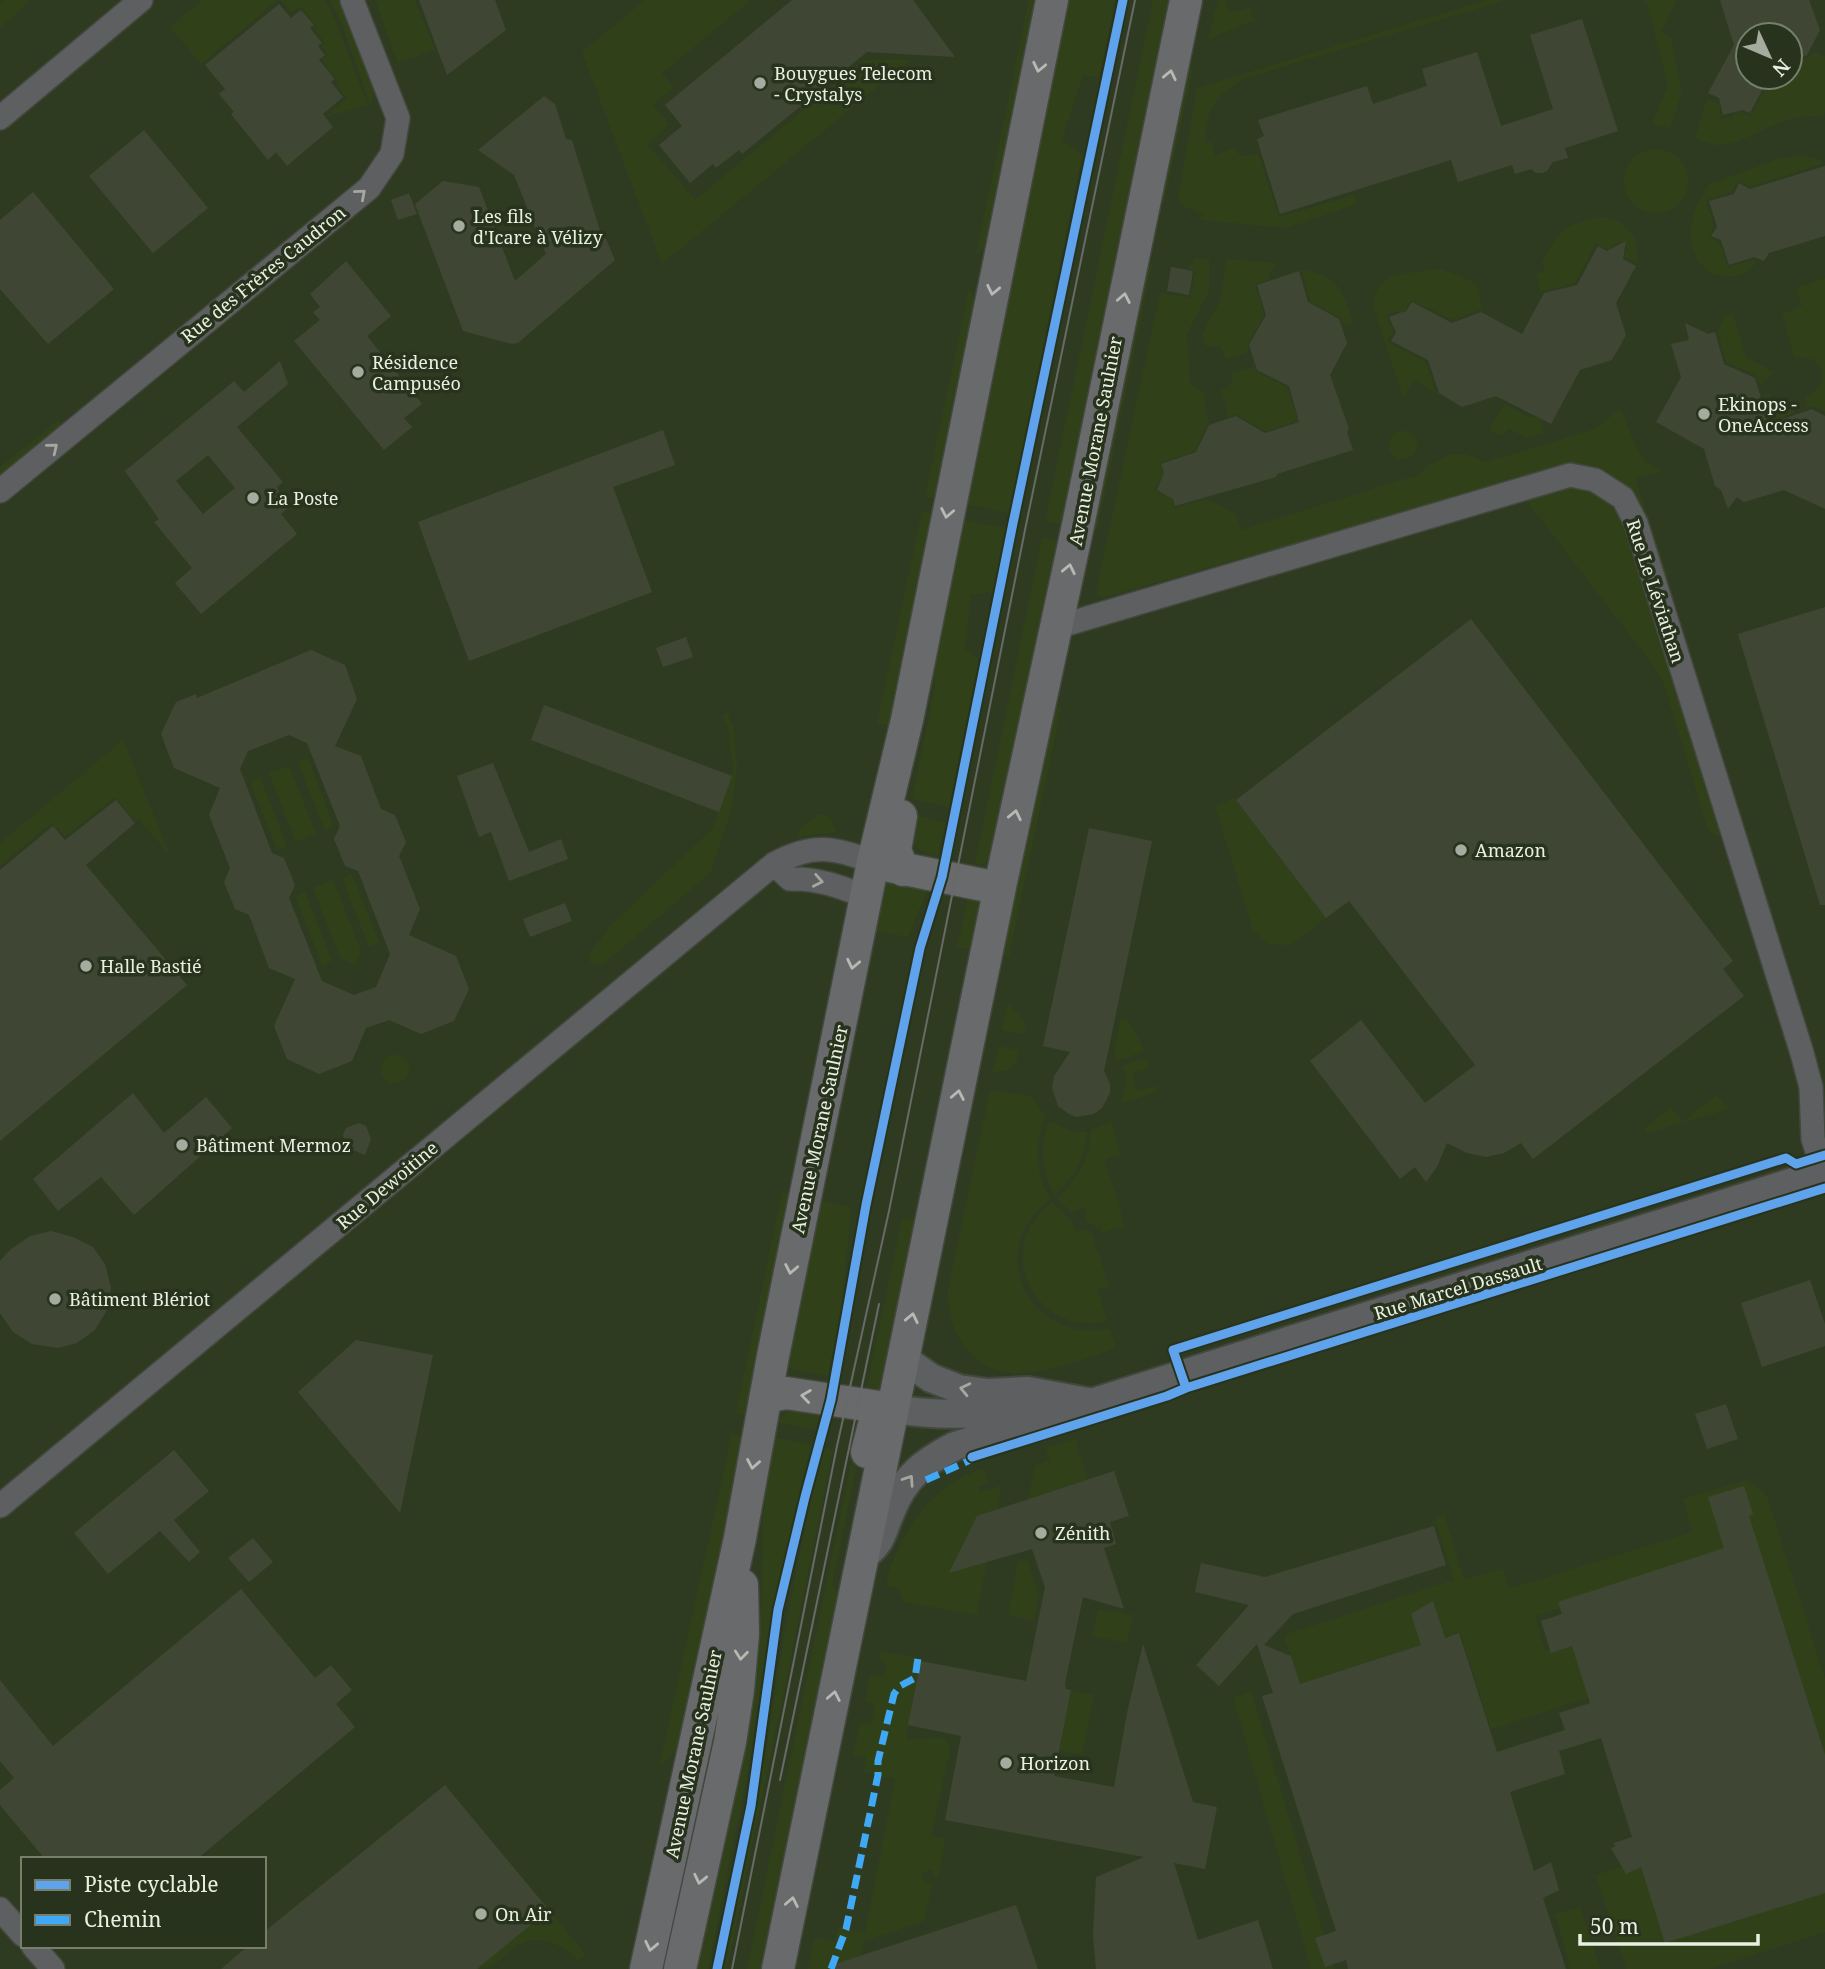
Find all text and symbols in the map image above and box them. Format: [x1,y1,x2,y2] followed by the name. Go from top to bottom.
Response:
[1734,21,1804,91] north arrow
[1767,53,1796,82] text: N
[774,61,933,106] place label: Bouygues Telecom - Crystalys
[1032,61,1047,73] one-way arrow
[1161,69,1176,81] one-way arrow
[752,75,768,91] marker: Bouygues Telecom - Crystalys
[352,190,365,202] one-way arrow
[176,200,350,348] street label: Rue des Frères Caudron
[473,204,603,249] place label: Les fils d'Icare à Vélizy
[451,218,467,234] marker: Les fils d'Icare à Vélizy
[986,284,1001,296] one-way arrow
[1116,292,1131,304] one-way arrow
[1063,334,1127,548] street label: Avenue Morane Saulnier
[372,350,461,395] place label: Résidence Campuséo
[350,364,366,380] marker: Résidence Campuséo
[1718,392,1809,437] place label: Ekinops - OneAccess
[1696,406,1712,422] marker: Ekinops - OneAccess
[45,443,57,456] one-way arrow
[267,486,338,510] place label: La Poste
[245,490,261,506] marker: La Poste
[941,507,956,519] one-way arrow
[1621,516,1691,666] street label: Rue Le Léviathan
[1061,563,1075,575] one-way arrow
[1007,809,1022,821] one-way arrow
[1475,838,1546,862] place label: Amazon
[1453,842,1469,858] marker: Amazon
[812,873,824,888] one-way arrow
[100,954,202,978] place label: Halle Bastié
[78,958,94,974] marker: Halle Bastié
[846,958,861,970] one-way arrow
[785,1022,853,1236] street label: Avenue Morane Saulnier
[950,1089,965,1101] one-way arrow
[196,1133,351,1157] place label: Bâtiment Mermoz
[331,1136,443,1234] street label: Rue Dewoitine
[174,1137,190,1153] marker: Bâtiment Mermoz
[1371,1251,1545,1325] street label: Rue Marcel Dassault
[784,1263,799,1275] one-way arrow
[69,1287,210,1311] place label: Bâtiment Blériot
[47,1291,63,1307] marker: Bâtiment Blériot
[904,1312,919,1324] one-way arrow
[959,1382,971,1397] one-way arrow
[800,1389,812,1404] one-way arrow
[746,1458,761,1470] one-way arrow
[901,1475,913,1488] one-way arrow
[1055,1521,1110,1545] place label: Zénith
[1033,1525,1049,1541] marker: Zénith
[659,1647,727,1861] street label: Avenue Morane Saulnier
[734,1649,749,1661] one-way arrow
[825,1690,840,1702] one-way arrow
[1020,1751,1090,1775] place label: Horizon
[998,1755,1014,1771] marker: Horizon
[21,1857,266,1948] legend
[84,1870,218,1898] text: Piste cyclable
[693,1873,708,1885] one-way arrow
[784,1896,799,1908] one-way arrow
[495,1902,552,1926] place label: On Air
[1580,1902,1758,1946] scale bar
[84,1905,162,1933] text: Chemin
[473,1906,489,1922] marker: On Air
[1590,1912,1639,1940] text: 50 m
[644,1940,659,1952] one-way arrow

